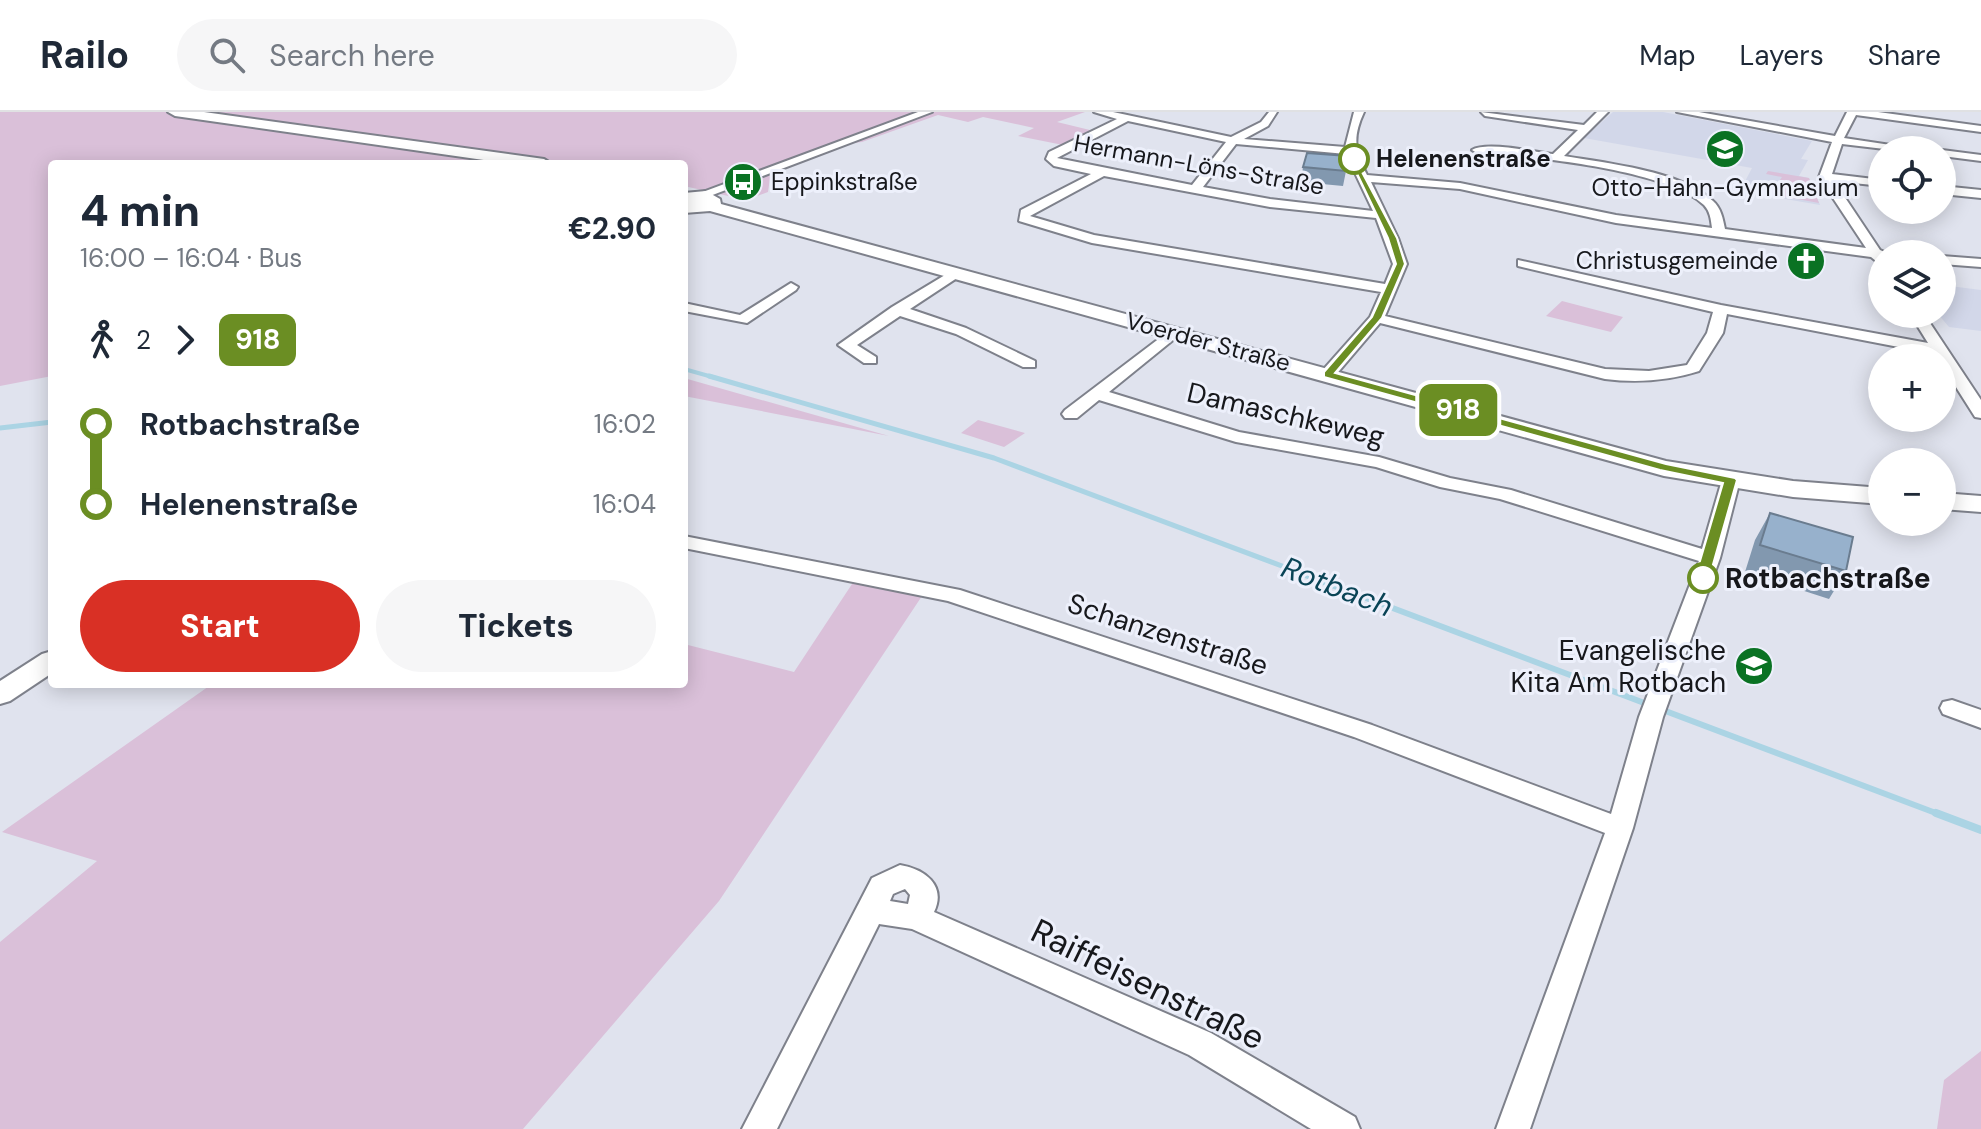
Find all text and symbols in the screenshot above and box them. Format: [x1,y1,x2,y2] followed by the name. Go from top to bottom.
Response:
[177,19,737,91] search box
[40,30,129,80] text: Railo
[205,33,249,77] icon: search
[269,36,435,75] text: Search here
[1639,37,1696,74] text: Map
[1740,37,1824,74] text: Layers
[1868,37,1941,74] text: Share
[1072,127,1327,202] street label: Hermann-Löns-Straße
[1704,128,1746,170] school or university icon: Otto-Hahn-Gymnasium
[1868,136,1956,536] map controls
[1868,136,1956,224] button: locate
[1376,143,1551,174] place label: Helenenstraße
[1339,144,1369,174] marker: Helenenstraße
[722,161,764,203] bus stop icon: Eppinkstraße
[771,166,918,197] place label: Eppinkstraße
[1592,172,1858,203] place label: Otto-Hahn-Gymnasium
[80,182,200,240] text: 4 min
[568,209,656,248] text: €2.90
[1785,240,1827,282] church icon: Christusgemeinde
[1868,240,1956,328] button: layers
[80,241,302,275] text: 16:00 – 16:04 · Bus
[1576,245,1778,276] place label: Christusgemeinde
[1122,305,1294,378] street label: Voerder Straße
[80,318,124,362] icon: walk
[163,318,207,362] icon: forward
[235,321,280,358] text: 918
[136,323,151,357] text: 2
[1868,344,1956,432] button: +
[1184,374,1388,455] street label: Damaschkeweg
[1412,384,1504,436] line badge: 918
[1435,391,1481,428] text: 918
[140,405,360,444] text: Rotbachstraße
[594,407,656,441] text: 16:02
[1868,448,1956,536] button: −
[140,485,358,524] text: Helenenstraße
[593,487,656,521] text: 16:04
[1276,548,1398,626] water label: Rotbach
[1725,560,1931,597] place label: Rotbachstraße
[1688,563,1718,593] marker: Rotbachstraße
[80,580,360,672] button: Start
[376,580,656,672] button: Tickets
[1063,585,1273,684] street label: Schanzenstraße
[1511,632,1726,701] place label: Evangelische Kita Am Rotbach
[1733,645,1775,687] school or university icon: Evangelische Kita Am Rotbach
[1024,909,1272,1060] street label: Raiffeisenstraße

